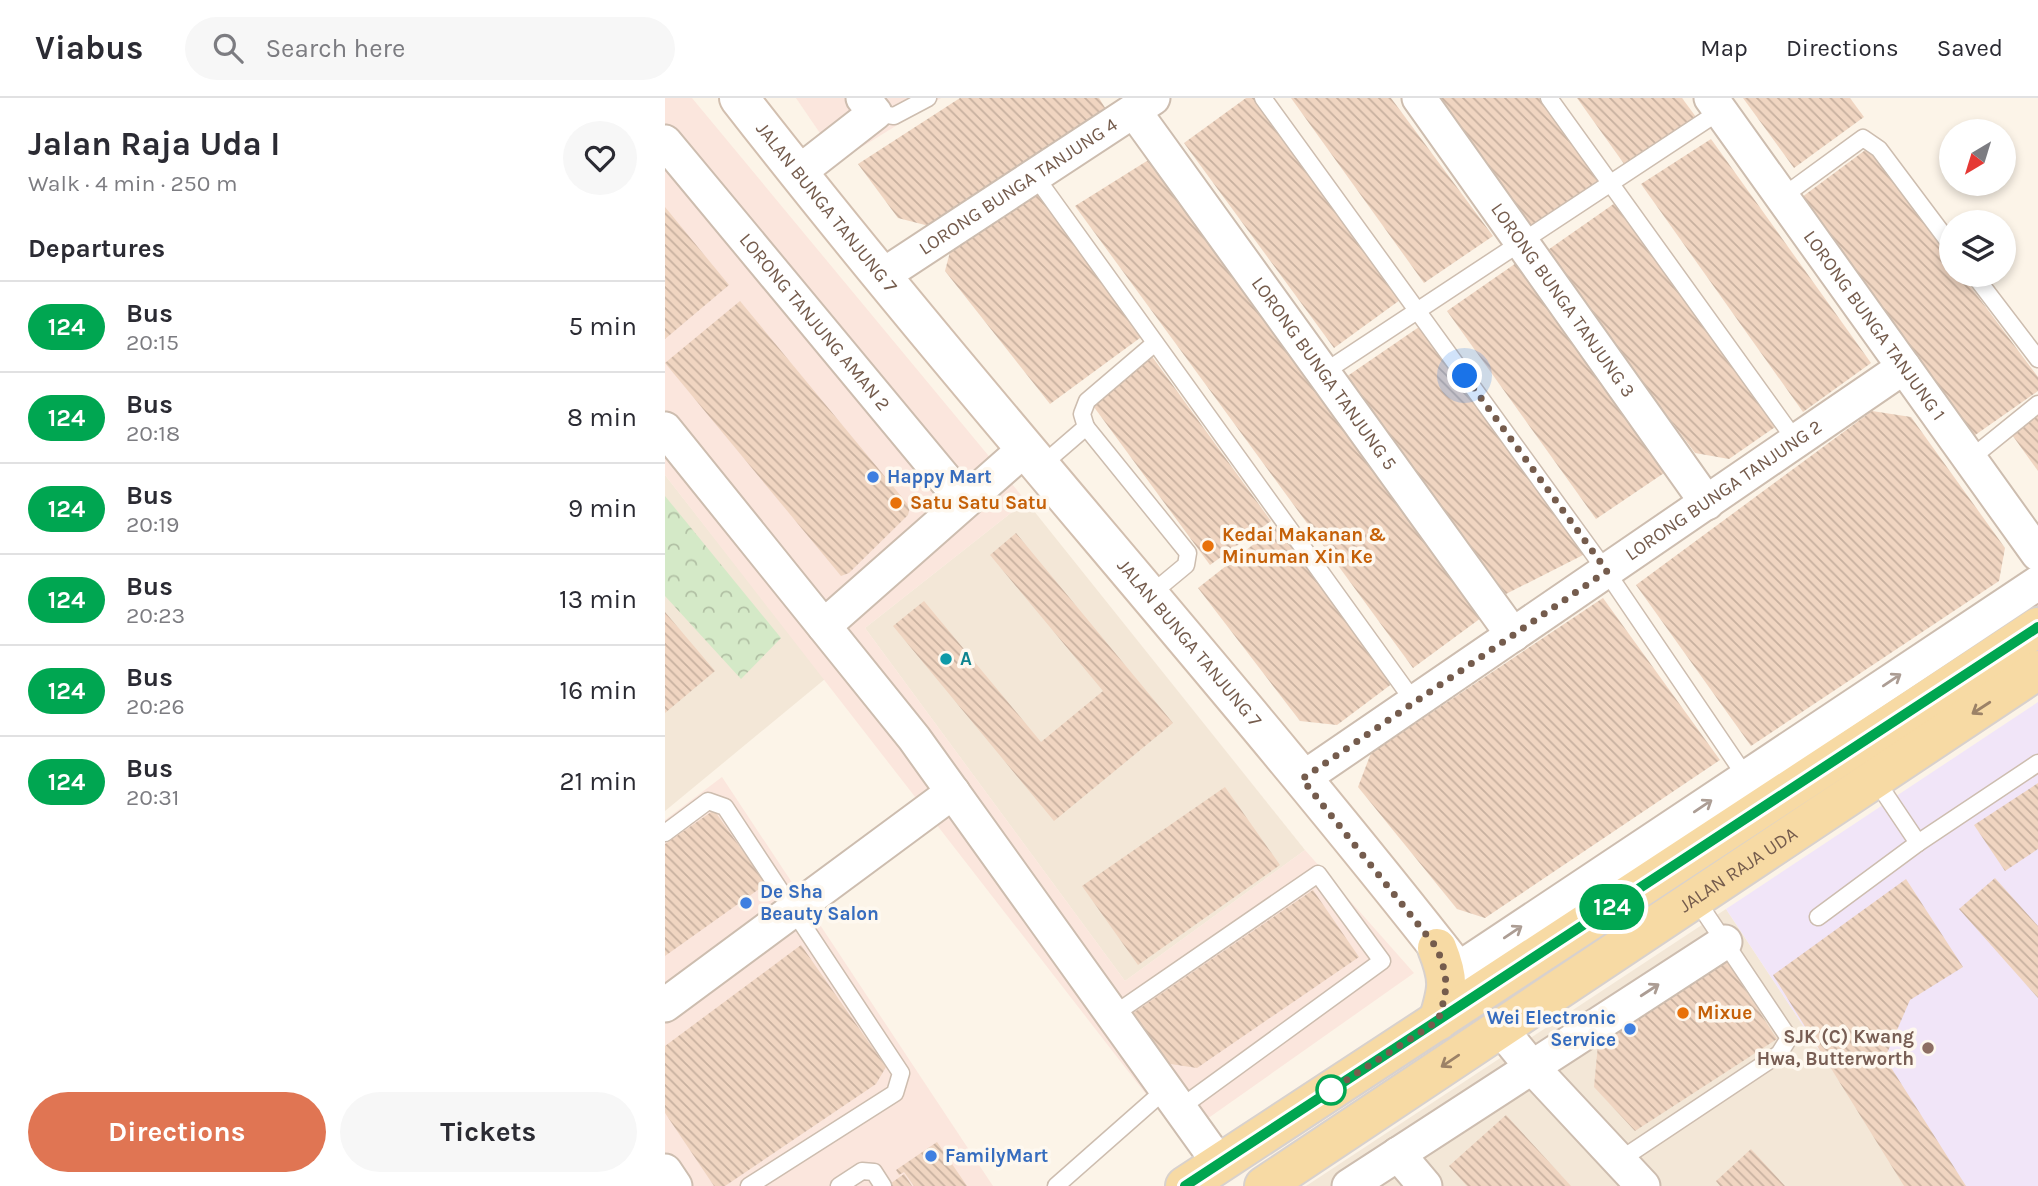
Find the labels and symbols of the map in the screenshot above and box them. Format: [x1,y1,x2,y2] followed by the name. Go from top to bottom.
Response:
[915,113,1122,260] street label: LORONG BUNGA TANJUNG 4
[751,118,902,297] street label: JALAN BUNGA TANJUNG 7
[1939,119,2016,196] north arrow
[1486,199,1639,402] street label: LORONG BUNGA TANJUNG 3
[1799,226,1950,425] street label: LORONG BUNGA TANJUNG 1
[735,229,894,415] street label: LORONG TANJUNG AMAN 2
[1247,273,1401,474] street label: LORONG BUNGA TANJUNG 5
[1447,358,1482,393] your location
[1621,415,1826,565] street label: LORONG BUNGA TANJUNG 2
[887,466,992,488] place label: Happy Mart
[865,469,881,485] marker: Happy Mart
[910,492,1048,514] place label: Satu Satu Satu
[888,495,904,511] marker: Satu Satu Satu
[1222,524,1386,568] place label: Kedai Makanan & Minuman Xin Ke
[1200,538,1216,554] marker: Kedai Makanan & Minuman Xin Ke
[1112,555,1266,731] street label: JALAN BUNGA TANJUNG 7
[960,648,972,670] place label: A
[938,651,954,667] marker: A
[1882,673,1901,687] one-way arrow
[1972,700,1991,715] one-way arrow
[1693,799,1712,813] one-way arrow
[1675,822,1802,917] street label: JALAN RAJA UDA
[760,881,879,925] place label: De Sha Beauty Salon
[1572,884,1652,930] line badge: 124
[738,895,754,911] marker: De Sha Beauty Salon
[1503,925,1523,939] one-way arrow
[1640,982,1660,996] one-way arrow
[1697,1002,1752,1024] place label: Mixue
[1675,1005,1691,1021] marker: Mixue
[1487,1007,1616,1051] place label: Wei Electronic Service
[1622,1021,1638,1037] marker: Wei Electronic Service
[1757,1026,1914,1070] place label: SJK (C) Kwang Hwa, Butterworth
[1920,1040,1936,1056] marker: SJK (C) Kwang Hwa, Butterworth
[1441,1054,1460,1068] one-way arrow
[1316,1075,1346,1105] unlabelled marker
[945,1145,1048,1167] place label: FamilyMart
[923,1148,939,1164] marker: FamilyMart

